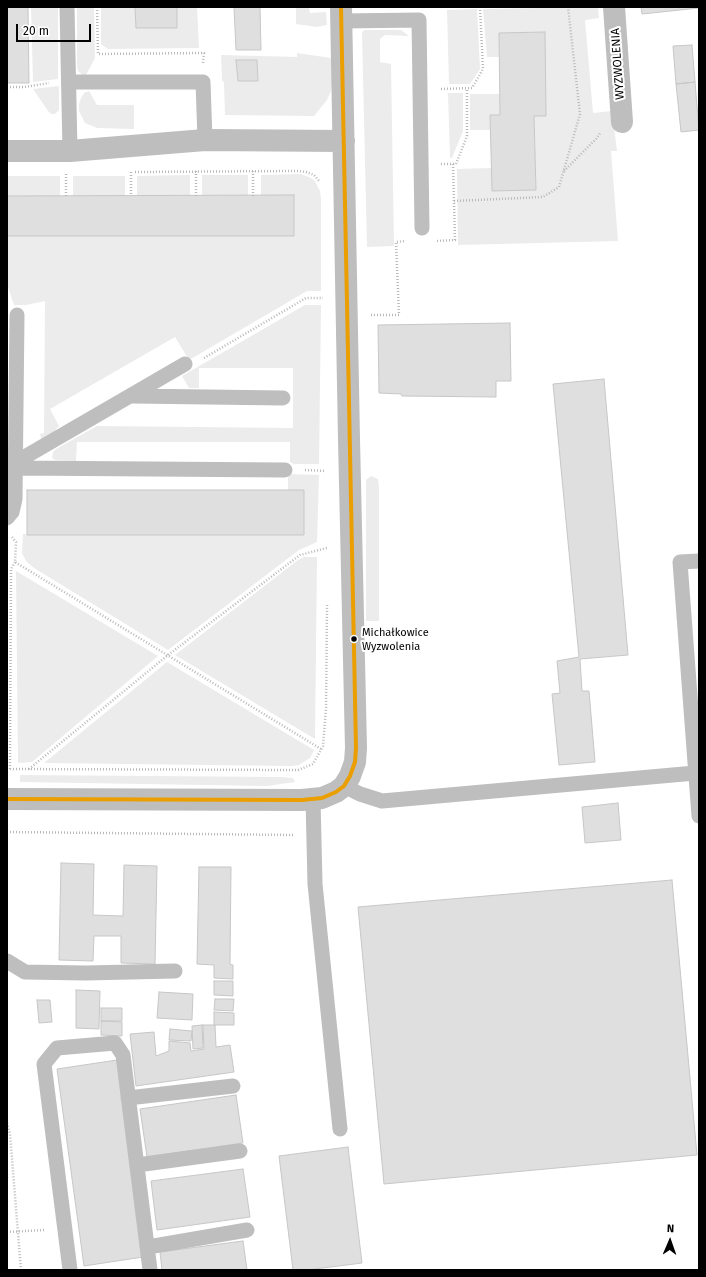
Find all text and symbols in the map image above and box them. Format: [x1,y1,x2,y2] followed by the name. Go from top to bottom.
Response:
[18,16,93,42] scale bar
[23,24,49,38] text: 20 m
[608,28,628,100] street label: WYZWOLENIA
[362,626,429,652] place label: Michałkowice Wyzwolenia
[349,634,359,644] marker: Michałkowice Wyzwolenia
[650,1221,690,1261] north arrow
[667,1222,674,1235] text: N

